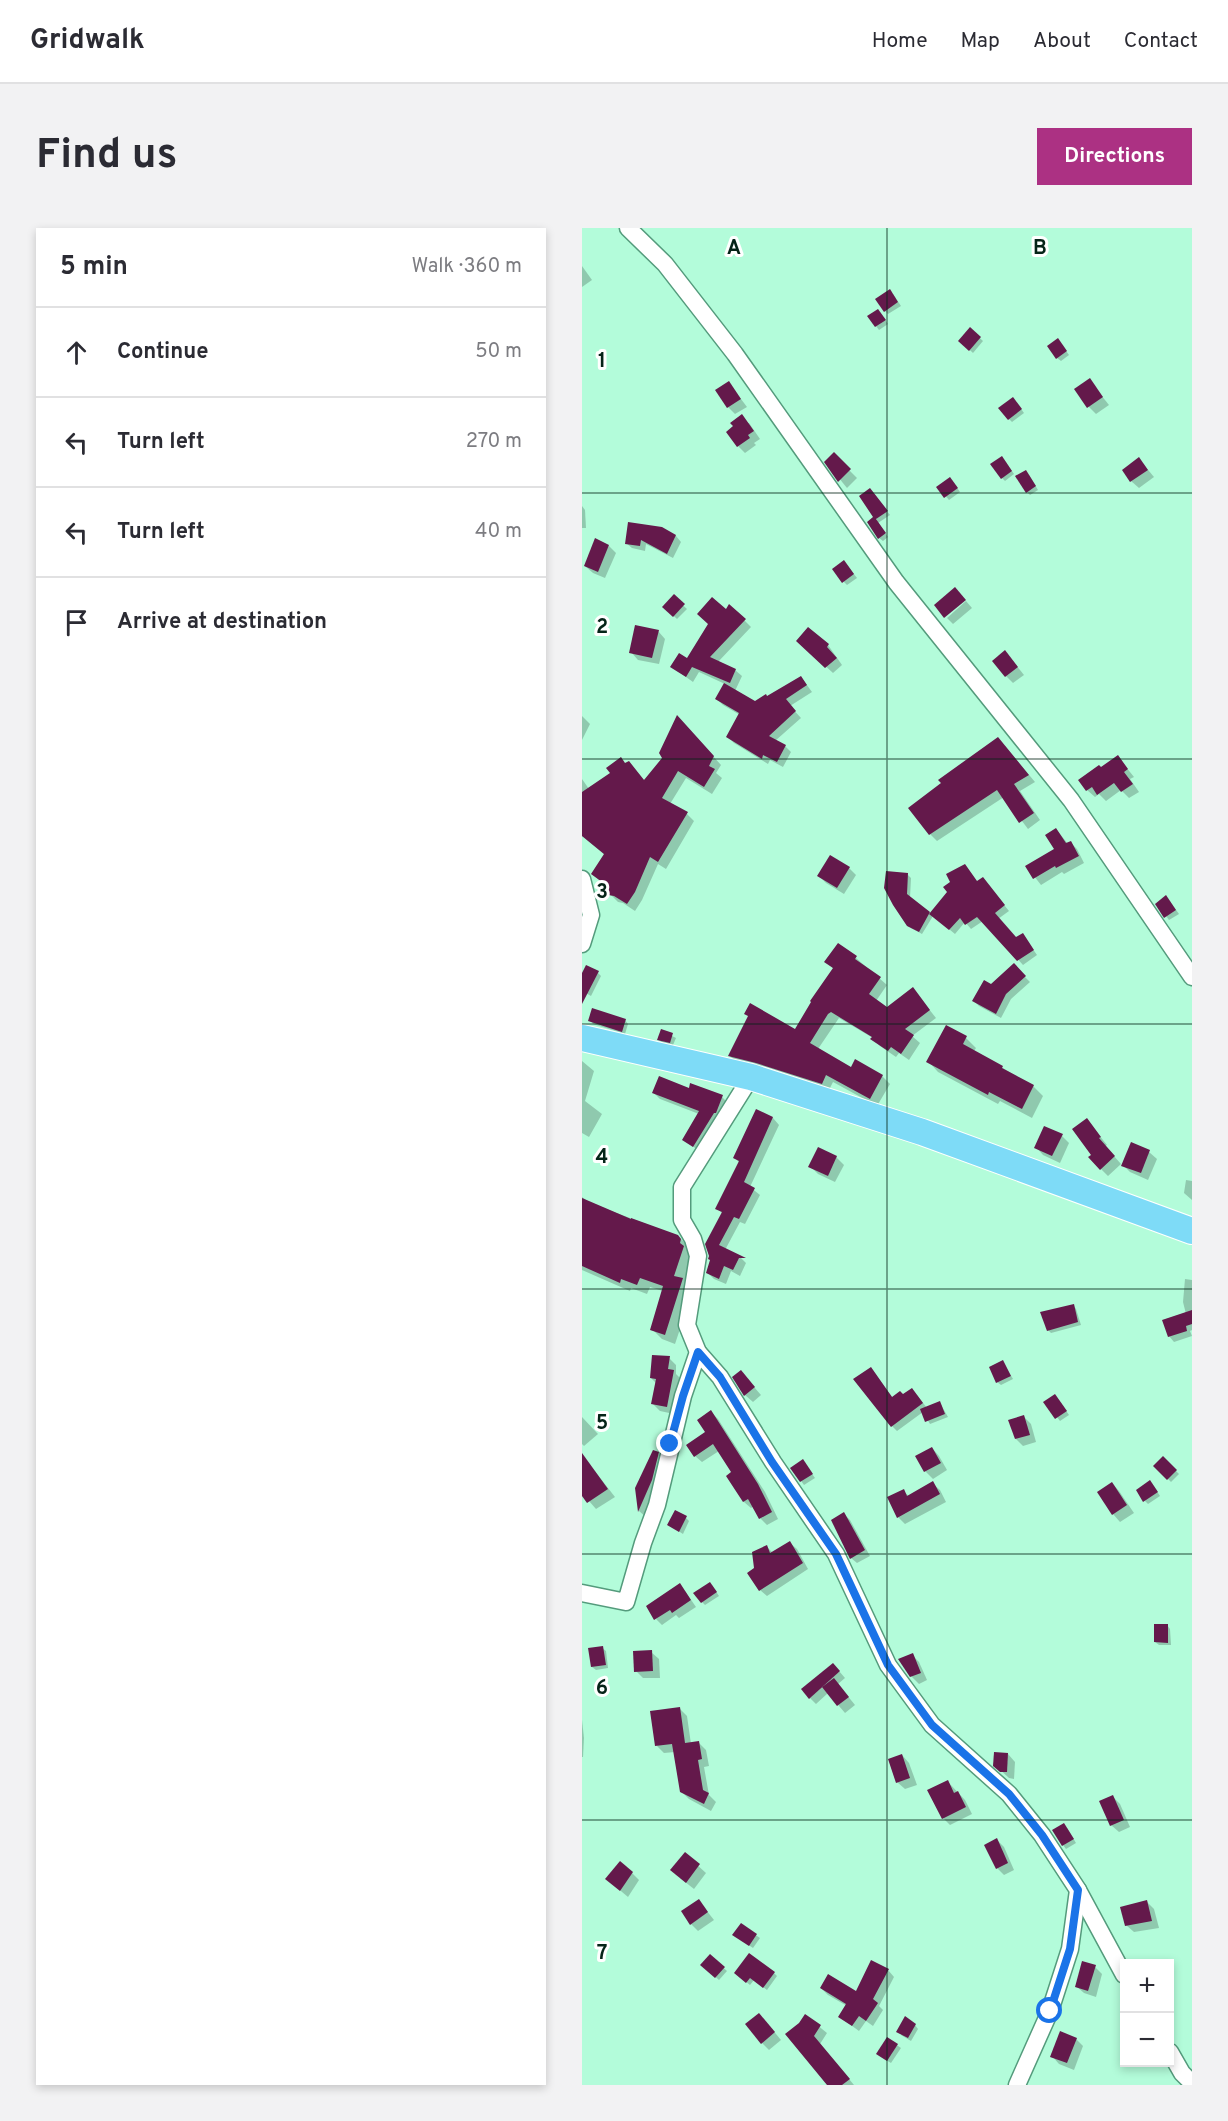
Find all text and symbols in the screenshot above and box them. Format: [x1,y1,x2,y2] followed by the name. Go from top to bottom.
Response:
[30,23,145,59] text: Gridwalk
[872,28,928,55] text: Home
[961,28,1000,55] text: Map
[1033,28,1091,55] text: About
[1124,28,1198,55] text: Contact
[1037,128,1192,185] button: Directions
[36,130,177,183] text: Find us
[727,236,741,262] text: A
[1033,236,1047,262] text: B
[60,251,128,284] text: 5 min
[411,254,522,280] text: Walk · 360 m
[60,336,93,369] icon: ahead
[117,339,208,366] text: Continue
[475,339,522,365] text: 50 m
[598,349,606,375] text: 1
[60,426,93,459] icon: left
[117,429,205,456] text: Turn left
[466,429,522,455] text: 270 m
[60,516,93,549] icon: left
[117,519,205,546] text: Turn left
[475,519,522,545] text: 40 m
[60,606,93,639] icon: arrive
[117,609,327,636] text: Arrive at destination
[596,615,608,641] text: 2
[596,880,608,906] text: 3
[596,1145,608,1171] text: 4
[596,1411,608,1437] text: 5
[656,1430,682,1456] route end
[596,1676,608,1702] text: 6
[597,1941,607,1967] text: 7
[1120,1959,1174,2067] map controls
[1120,1959,1174,2013] button: +
[1036,1997,1062,2023] route start
[1120,2013,1174,2067] button: −

